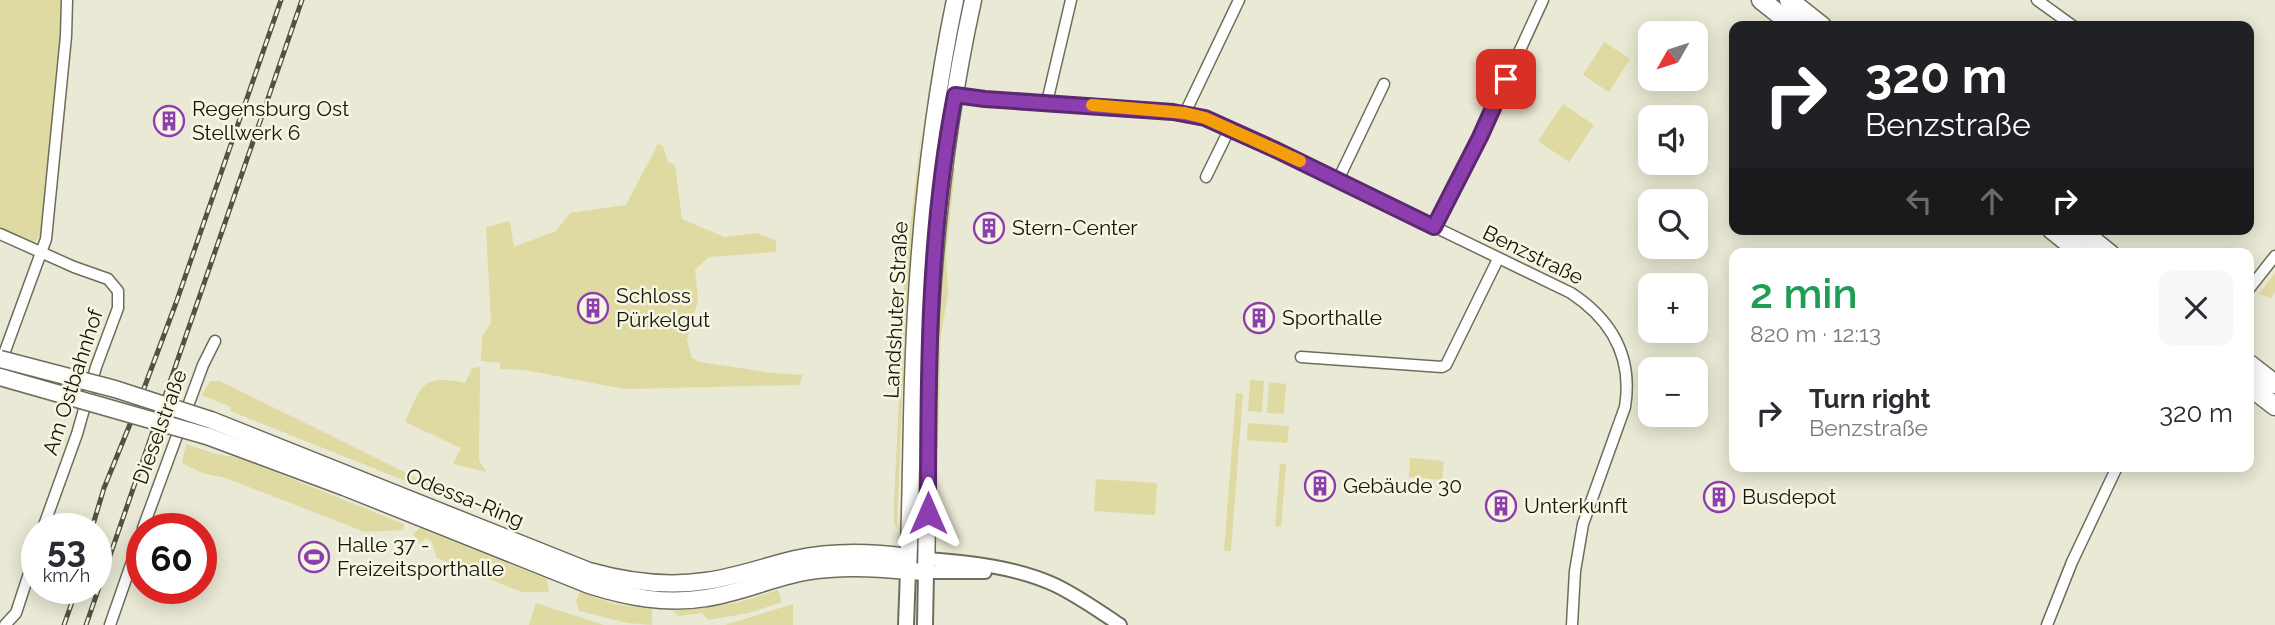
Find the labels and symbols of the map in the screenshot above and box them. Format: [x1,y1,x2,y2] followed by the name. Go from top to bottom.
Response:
[1638,21,1708,91] north arrow
[1476,49,1536,109] pin
[192,96,349,145] place label: Regensburg Ost Stellwerk 6
[152,104,186,138] building icon: Regensburg Ost Stellwerk 6
[972,211,1006,245] building icon: Stern-Center
[1012,215,1138,240] place label: Stern-Center
[1479,219,1588,290] street label: Benzstraße
[878,221,913,399] street label: Landshuter Straße
[616,283,710,332] place label: Schloss Pürkelgut
[576,291,610,325] building icon: Schloss Pürkelgut
[1242,301,1276,335] building icon: Sporthalle
[37,305,108,458] street label: Am Ostbahnhof
[1282,305,1382,330] place label: Sporthalle
[127,366,192,487] street label: Dieselstraße
[402,463,528,533] street label: Odessa-Ring
[1303,469,1337,503] building icon: Gebäude 30
[1343,473,1462,498] place label: Gebäude 30
[891,476,965,550] position arrow
[1702,480,1736,514] building icon: Busdepot
[1742,484,1836,509] place label: Busdepot
[1484,489,1518,523] building icon: Unterkunft
[1524,493,1628,518] place label: Unterkunft
[126,513,217,604] speed limit sign: 60
[337,532,504,581] place label: Halle 37 - Freizeitsporthalle
[297,540,331,574] sports icon: Halle 37 - Freizeitsporthalle

